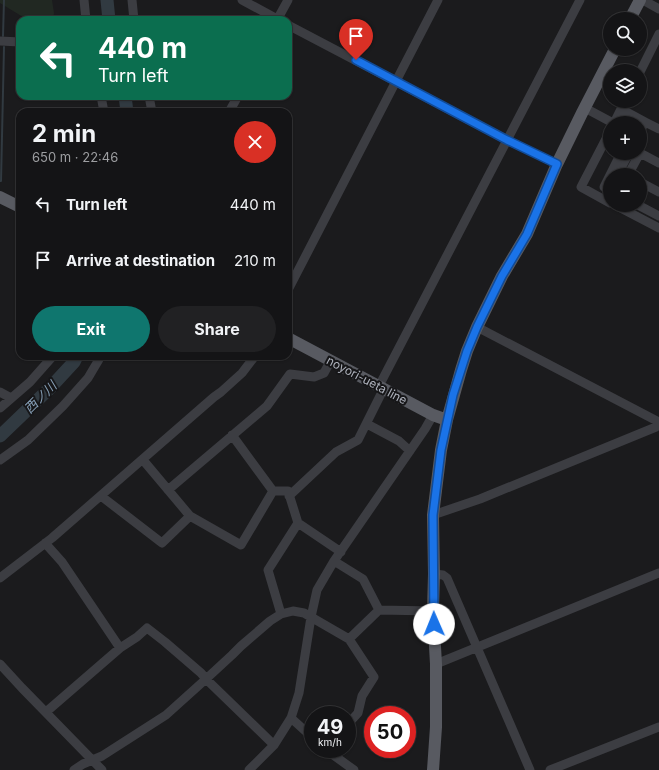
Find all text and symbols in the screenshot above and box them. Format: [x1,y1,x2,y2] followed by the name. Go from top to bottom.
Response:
[603,12,647,212] map controls
[603,12,647,56] button: search
[339,19,373,60] pin
[345,25,367,47] icon: arrive
[98,31,187,65] text: 440 m
[32,32,84,84] icon: left
[603,64,647,108] button: layers
[98,65,168,86] text: Turn left
[603,116,647,160] button: +
[32,119,96,148] text: 2 min
[234,121,276,163] button: close
[32,149,118,165] text: 650 m · 22:46
[603,168,647,212] button: −
[32,193,54,215] icon: left
[66,195,127,214] text: Turn left
[230,195,276,214] text: 440 m
[32,249,54,271] icon: arrive
[66,251,215,270] text: Arrive at destination
[234,251,276,270] text: 210 m
[32,306,150,352] button: Exit
[158,306,276,352] button: Share
[324,352,410,408] street label: noyori-ueta line
[21,376,61,416] water label: 西ノ川
[413,603,455,645] position arrow
[364,706,416,758] speed limit sign: 50
[317,715,343,739] text: 49
[318,736,342,748] text: km/h

